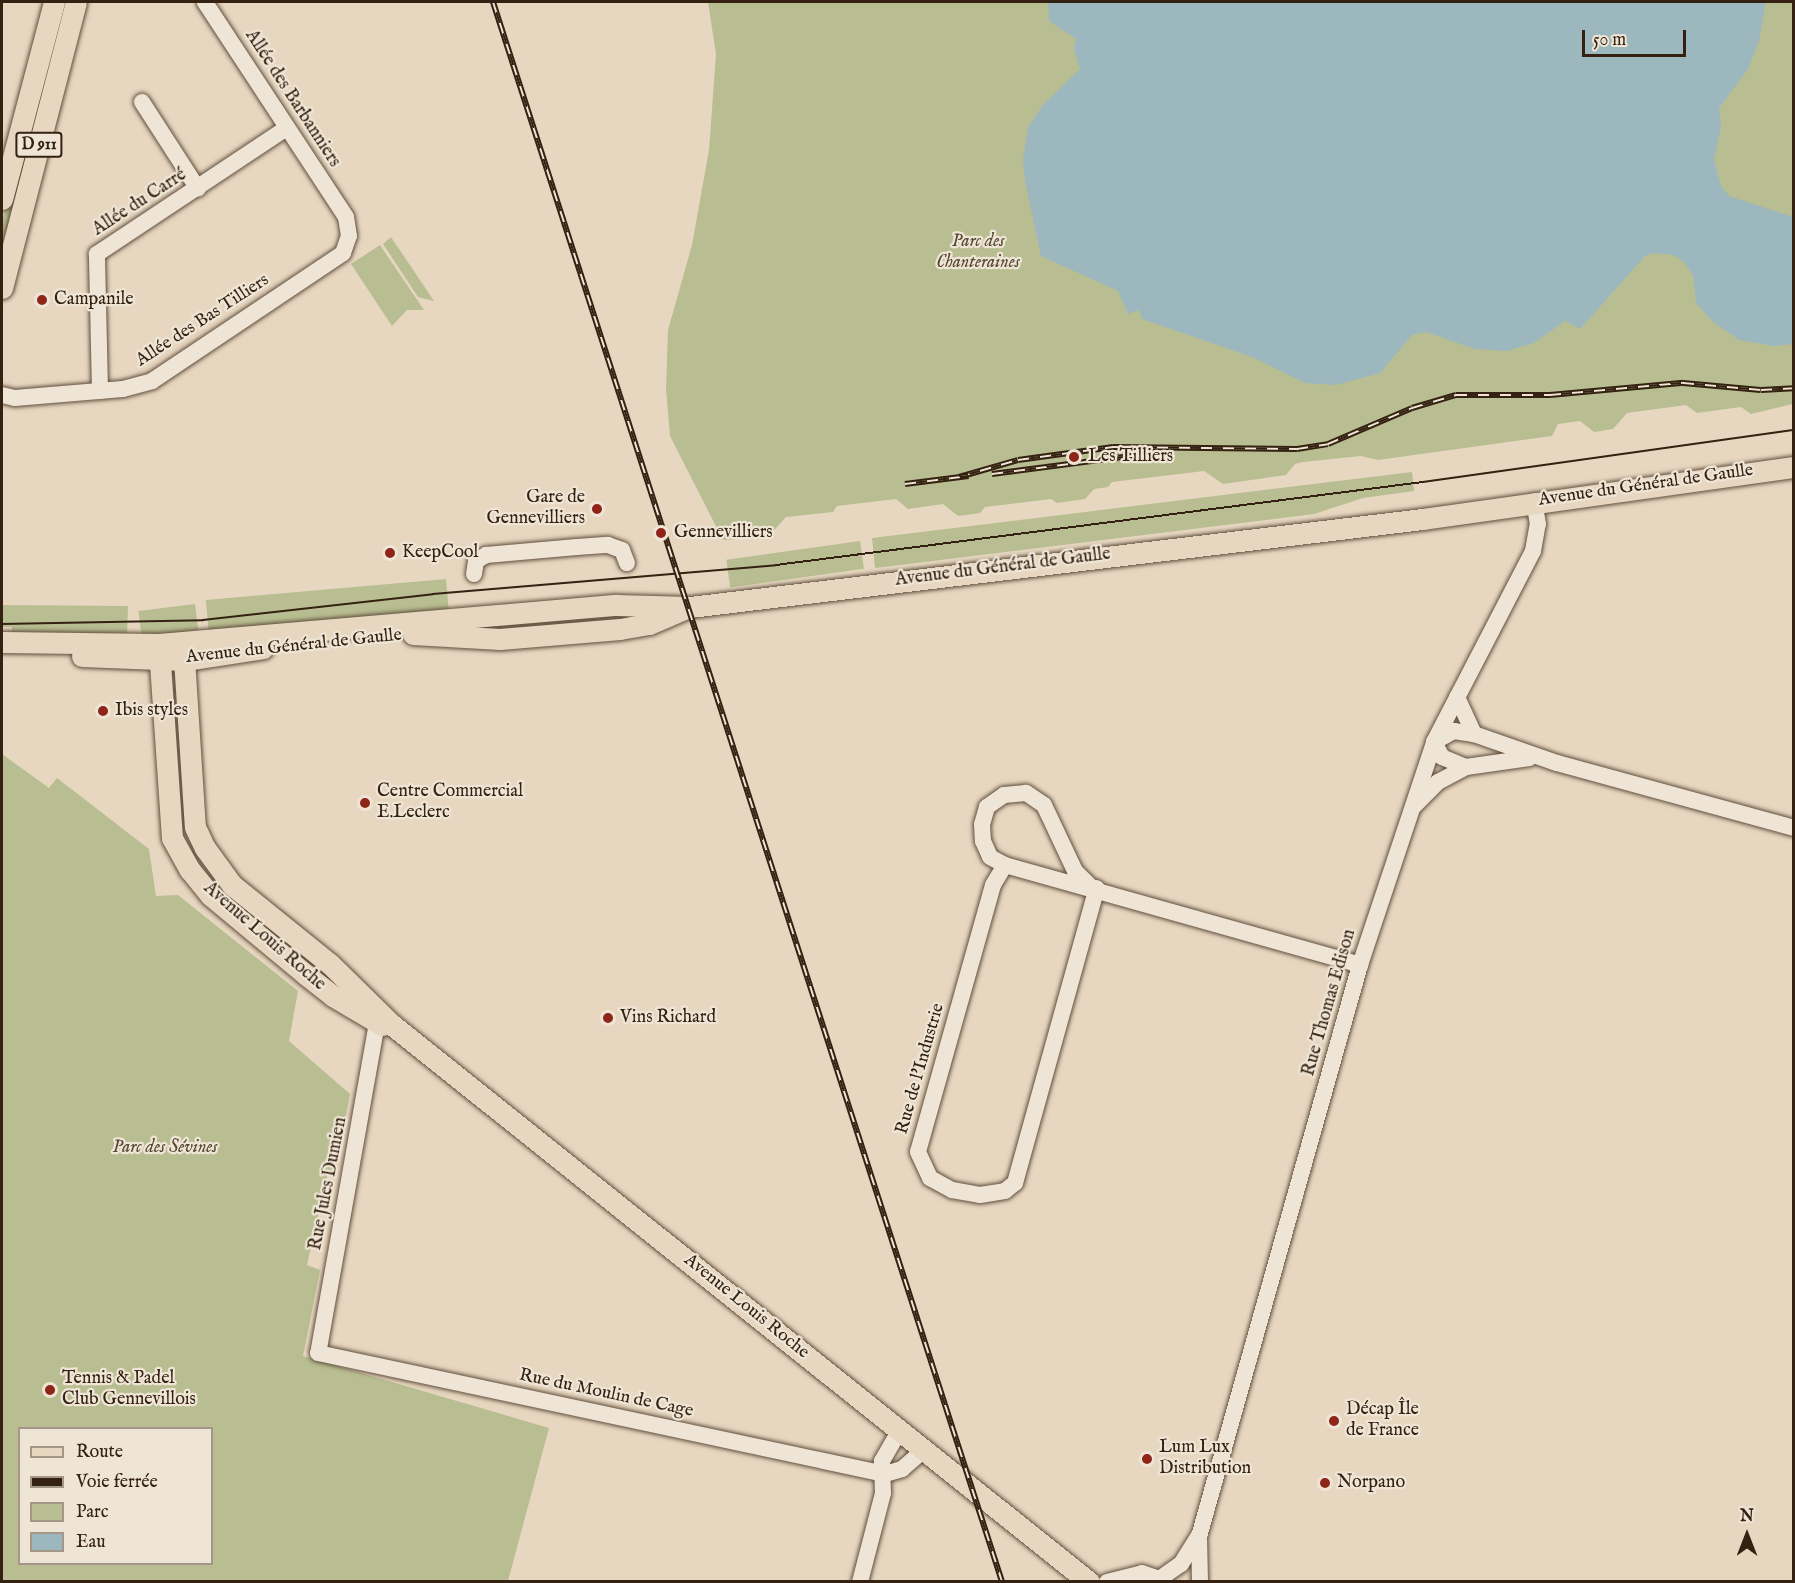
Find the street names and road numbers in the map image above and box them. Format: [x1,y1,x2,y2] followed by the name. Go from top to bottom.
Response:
[240,26,344,172] street label: Allée des Barbanniers
[15,132,63,158] road number: D 911
[89,165,191,241] street label: Allée du Carré
[132,270,274,372] street label: Allée des Bas Tilliers
[1537,460,1755,512] street label: Avenue du Général de Gaulle
[894,544,1112,592] street label: Avenue du Général de Gaulle
[185,625,403,669] street label: Avenue du Général de Gaulle
[199,878,329,996] street label: Avenue Louis Roche
[1299,927,1361,1079] street label: Rue Thomas Edison
[892,1001,950,1137] street label: Rue de l'Industrie
[306,1116,352,1252] street label: Rue Jules Dumien
[679,1250,813,1364] street label: Avenue Louis Roche
[517,1365,695,1423] street label: Rue du Moulin de Cage

